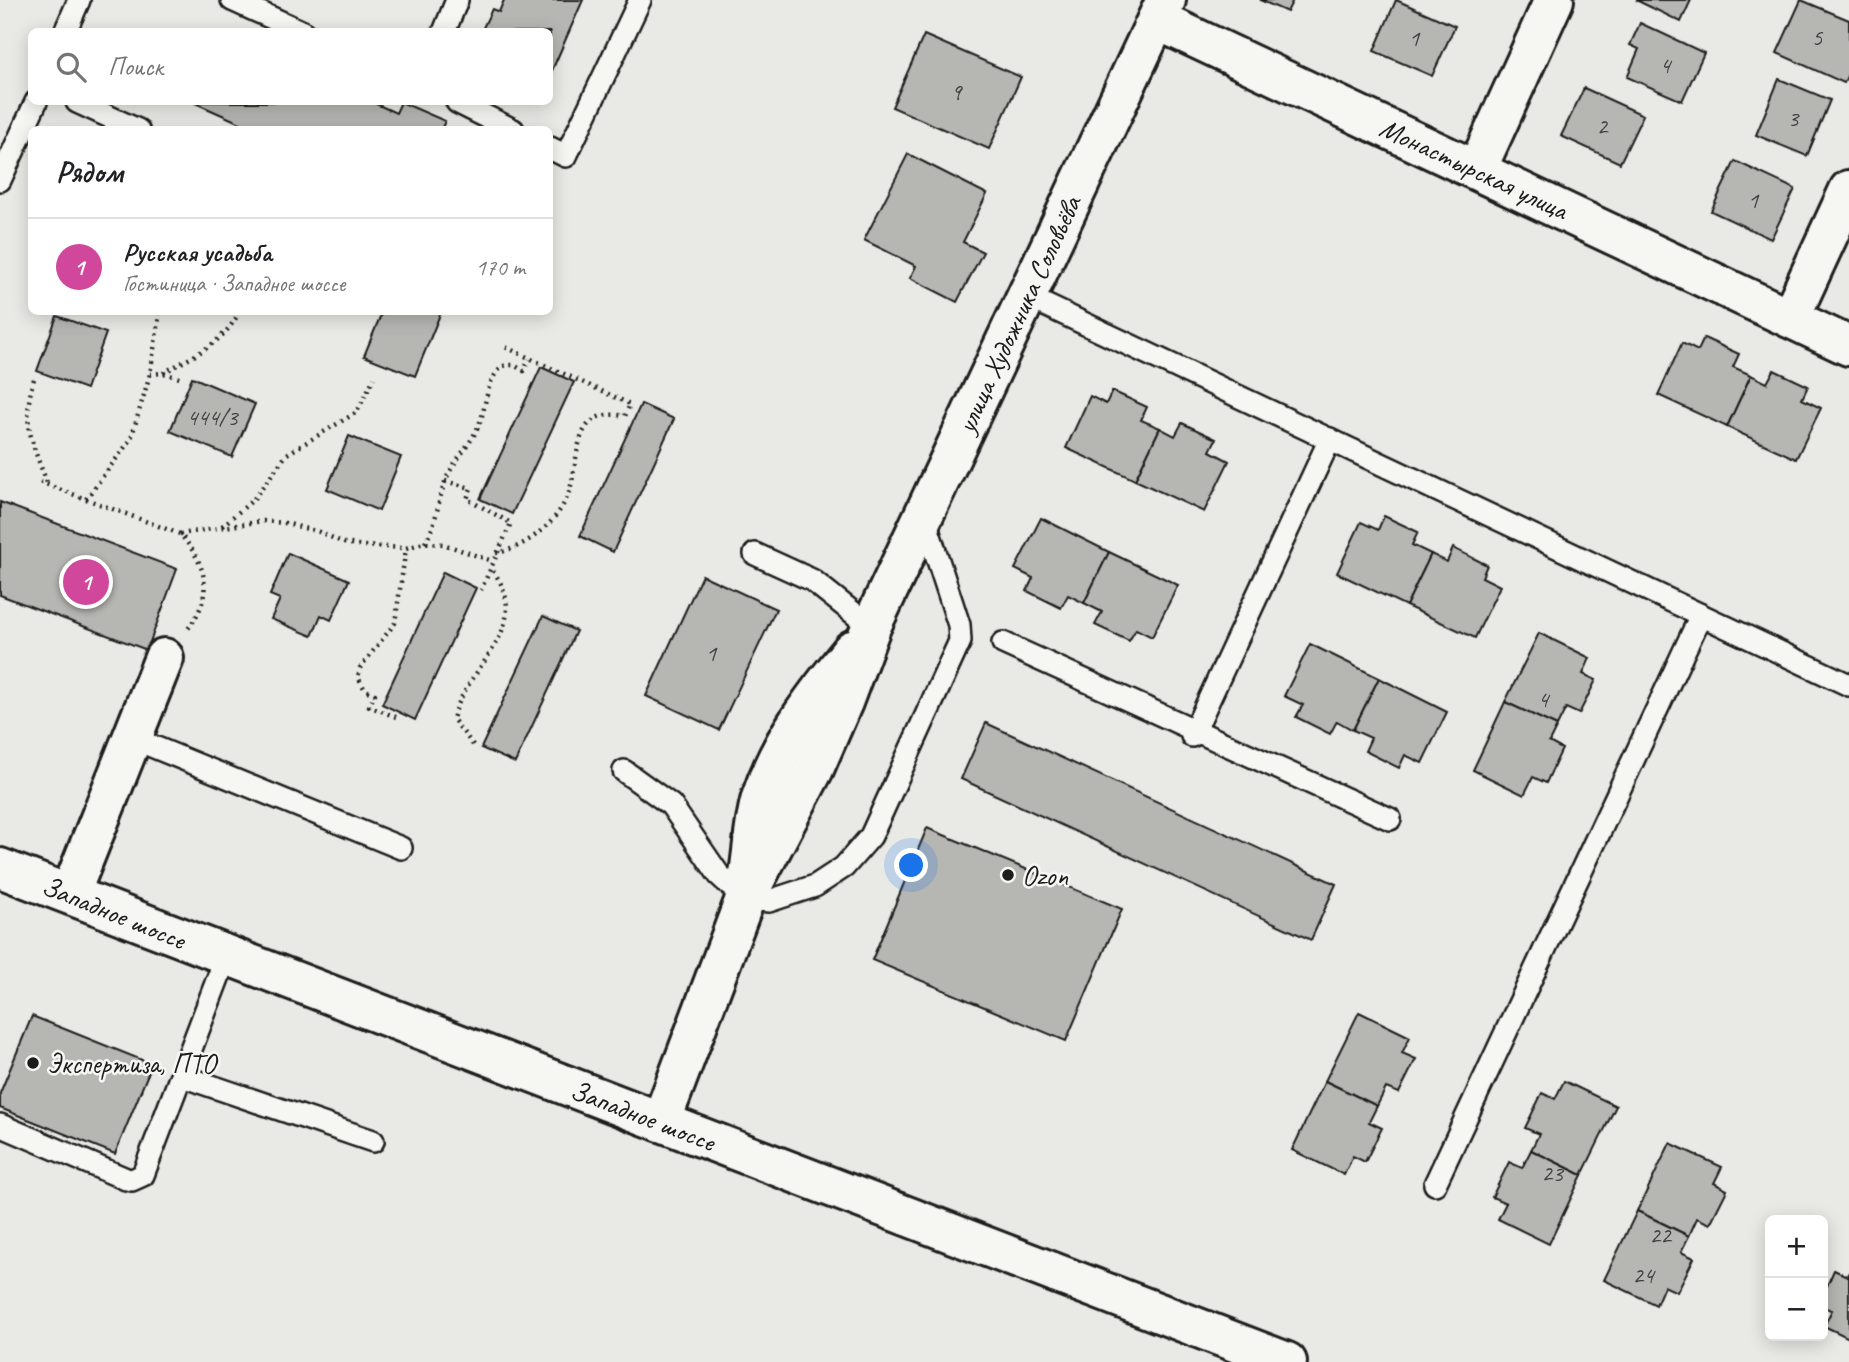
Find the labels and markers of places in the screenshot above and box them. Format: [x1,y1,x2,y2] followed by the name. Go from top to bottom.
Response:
[63,556,109,608] pin: 1
[1022,858,1068,893] place label: Ozon
[1000,867,1016,883] marker: Ozon
[47,1046,219,1081] place label: Экспертиза, ПТО
[25,1055,41,1071] marker: Экспертиза, ПТО

